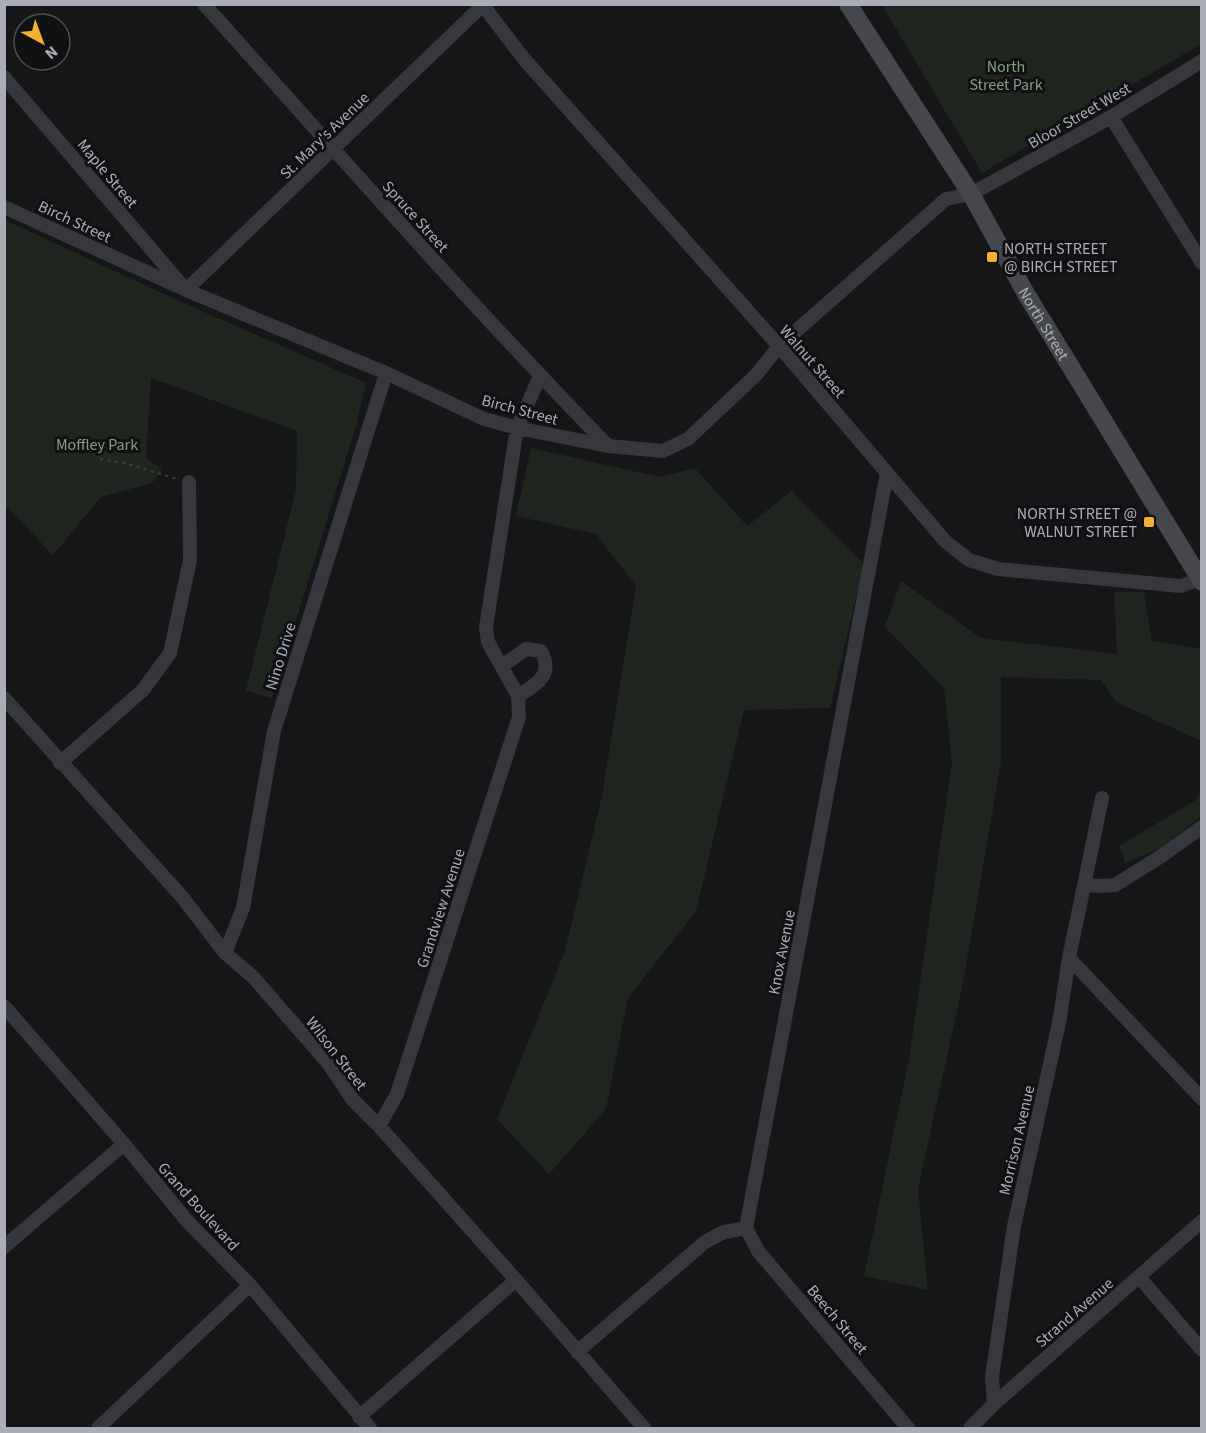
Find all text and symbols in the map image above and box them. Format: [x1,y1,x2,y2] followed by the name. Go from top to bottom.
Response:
[12,12,72,72] north arrow
[40,41,62,64] text: N
[969,56,1043,96] park label: North Street Park
[1024,77,1135,154] street label: Bloor Street West
[275,87,374,184] street label: St. Mary's Avenue
[72,134,143,213] street label: Maple Street
[377,176,454,258] street label: Spruce Street
[35,195,115,249] street label: Birch Street
[1004,238,1118,278] place label: NORTH STREET @ BIRCH STREET
[985,250,999,264] marker: NORTH STREET @ BIRCH STREET
[1013,283,1074,365] street label: North Street
[774,320,851,404] street label: Walnut Street
[479,389,561,431] street label: Birch Street
[56,434,138,456] park label: Moffley Park
[1017,503,1137,543] place label: NORTH STREET @ WALNUT STREET
[1142,515,1156,529] marker: NORTH STREET @ WALNUT STREET
[260,620,302,693] street label: Nino Drive
[411,846,471,971] street label: Grandview Avenue
[763,908,801,997] street label: Knox Avenue
[300,1012,372,1096] street label: Wilson Street
[994,1083,1040,1197] street label: Morrison Avenue
[153,1158,244,1256] street label: Grand Boulevard
[1031,1273,1119,1353] street label: Strand Avenue
[802,1280,873,1360] street label: Beech Street

